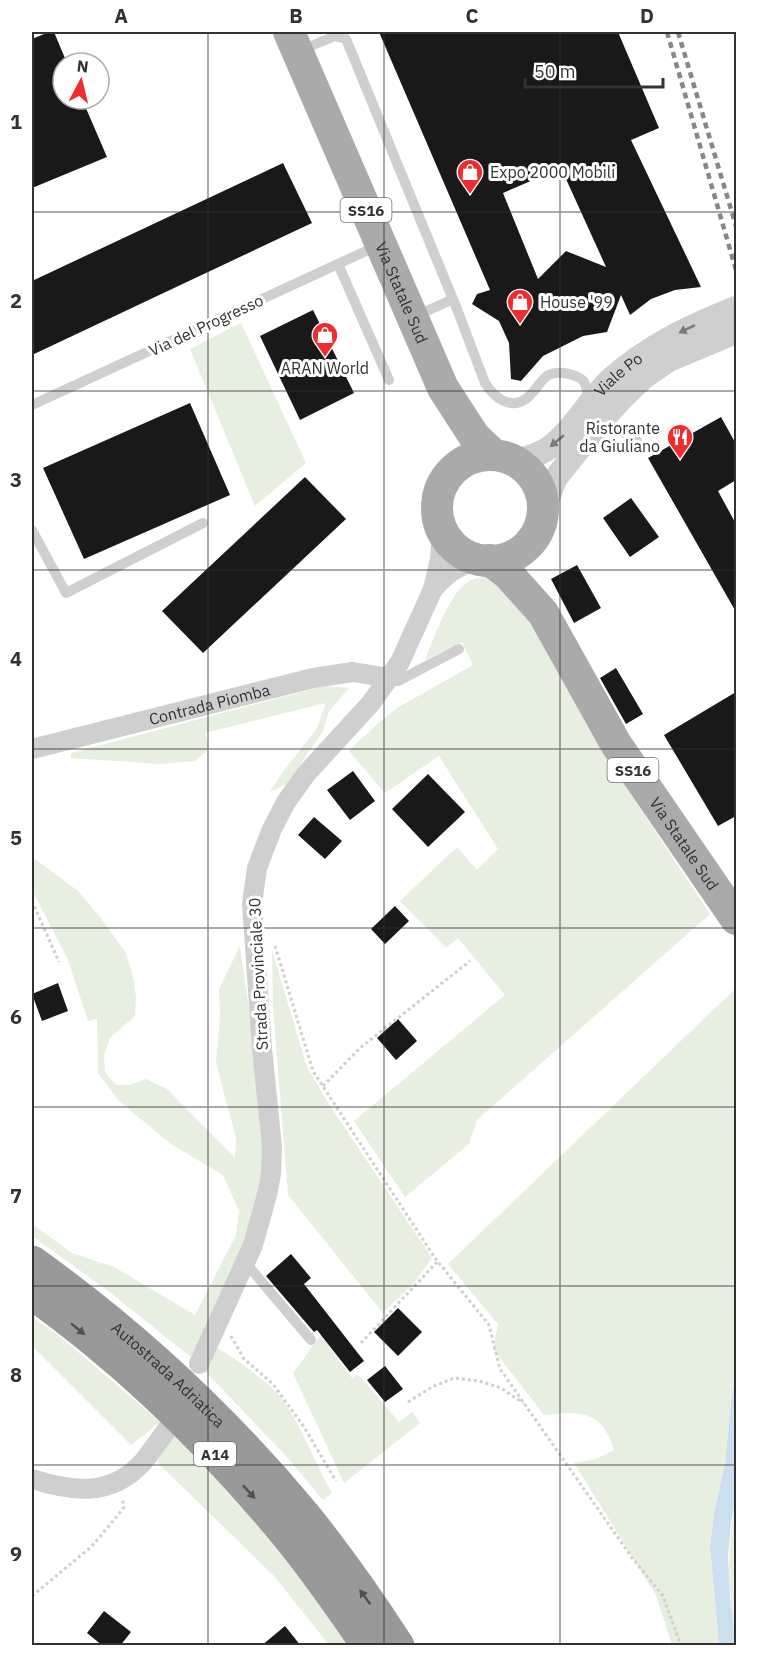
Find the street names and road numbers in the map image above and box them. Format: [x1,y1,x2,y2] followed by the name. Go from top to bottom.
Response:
[340,198,392,222] road number: SS16
[371,239,432,346] street label: Via Statale Sud
[146,290,266,360] street label: Via del Progresso
[590,348,646,400] street label: Viale Po
[147,679,272,729] street label: Contrada Piomba
[608,758,658,782] road number: SS16
[645,793,723,894] street label: Via Statale Sud
[244,897,272,1051] street label: Strada Provinciale 30
[107,1317,230,1432] street label: Autostrada Adriatica
[194,1442,236,1466] road number: A14

